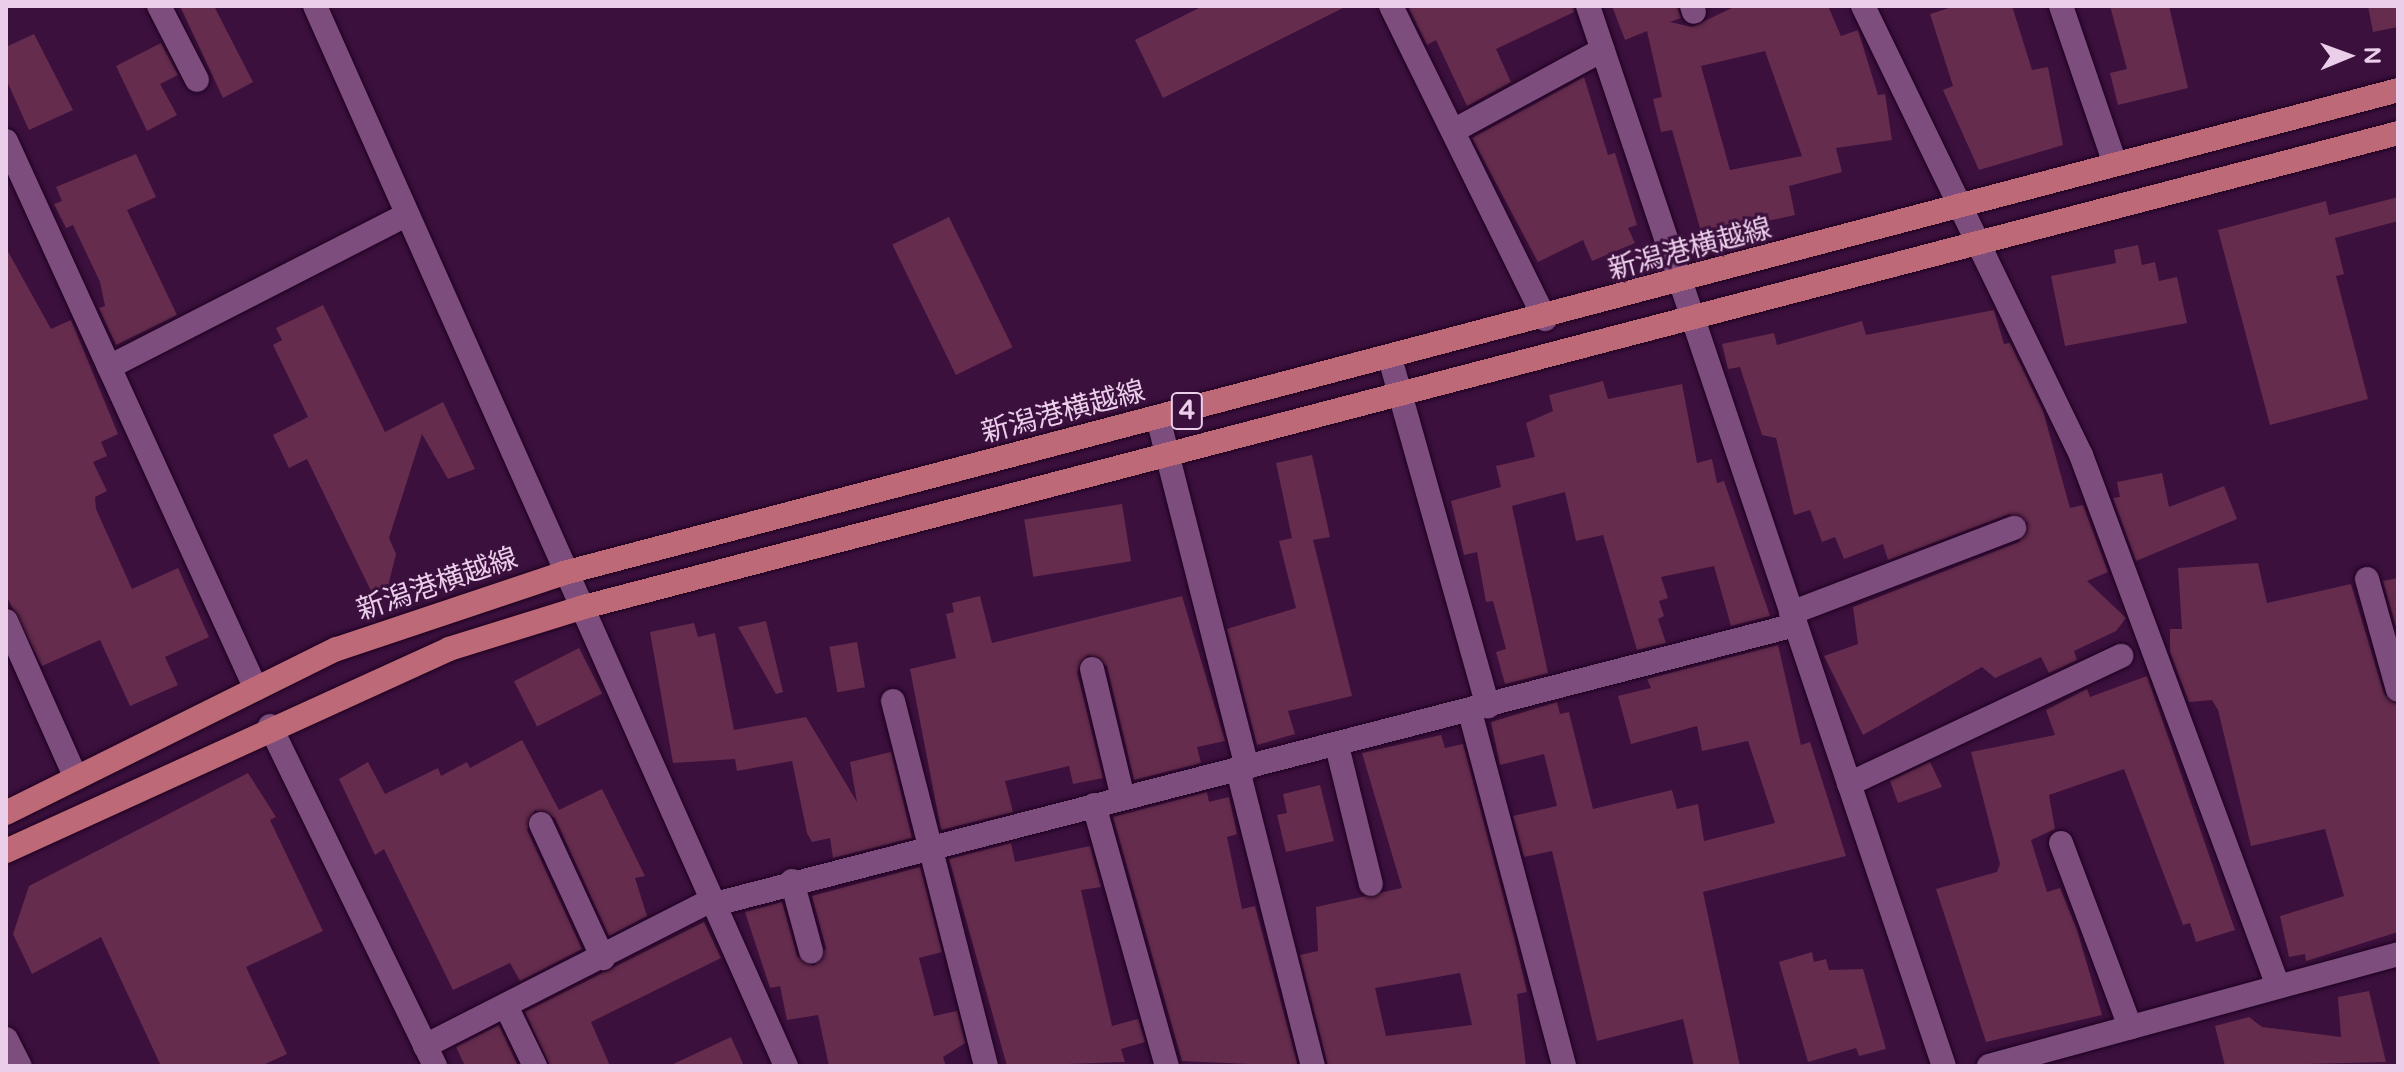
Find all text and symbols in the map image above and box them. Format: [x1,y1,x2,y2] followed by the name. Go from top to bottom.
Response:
[2308,16,2388,96] north arrow
[2359,47,2385,65] text: N
[1605,211,1775,287] street label: 新潟港横越線
[978,374,1148,450] street label: 新潟港横越線
[1169,389,1205,433] road number: 4
[352,541,522,627] street label: 新潟港横越線

